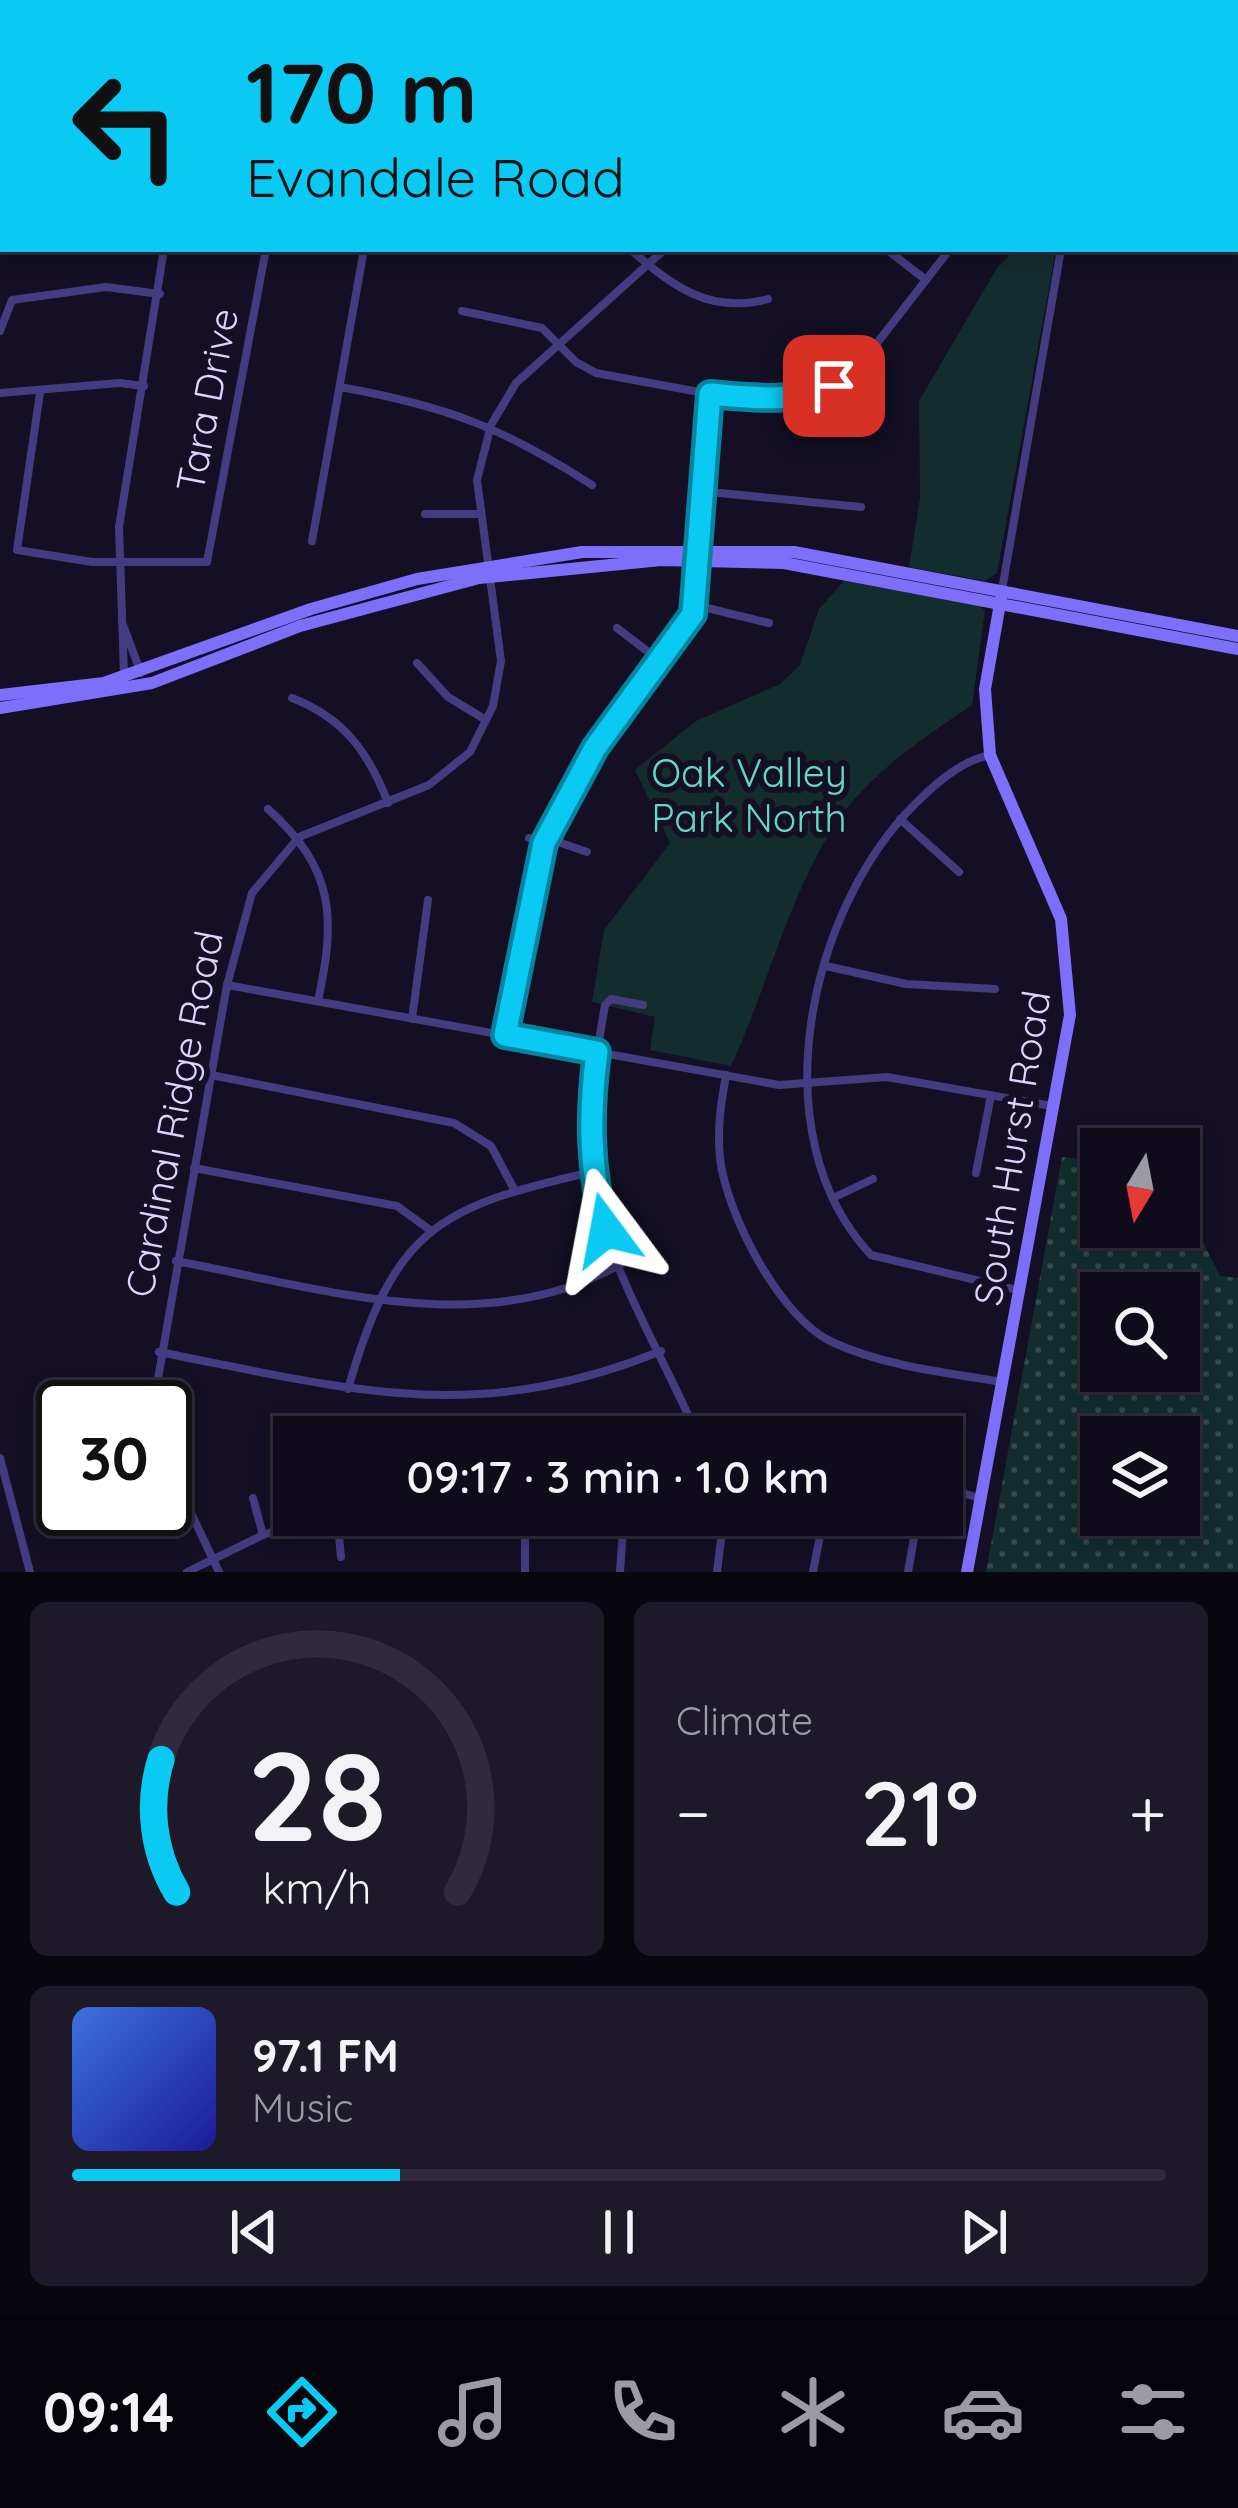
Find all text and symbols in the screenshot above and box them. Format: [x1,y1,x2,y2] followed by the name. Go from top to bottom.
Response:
[246,39,477,144] text: 170 m
[48,48,204,204] icon: left
[246,143,625,211] text: Evandale Road
[165,304,248,496] street label: Tara Drive
[783,335,885,437] pin
[801,353,867,419] icon: arrive
[651,748,847,842] park label: Oak Valley Park North
[114,927,233,1301] street label: Cardinal Ridge Road
[962,987,1061,1309] street label: South Hurst Road
[1080,1128,1200,1248] north arrow
[1080,1128,1200,1536] map controls
[543,1167,669,1293] position arrow
[1080,1272,1200,1392] button: search
[36,1380,192,1536] speed limit sign: 30
[1080,1416,1200,1536] button: layers
[407,1448,829,1504] text: 09:17 · 3 min · 1.0 km
[676,1696,813,1745] text: Climate
[247,1716,387,1872] text: 28
[860,1756,979,1869] text: 21°
[676,1771,710,1854] text: −
[1129,1771,1166,1854] text: +
[263,1861,371,1915] text: km/h
[252,2027,399,2083] text: 97.1 FM
[252,2083,353,2132] text: Music
[221,2199,287,2265] icon: previous
[586,2199,652,2265] icon: pause
[951,2199,1017,2265] icon: next
[260,2370,344,2454] icon: directions
[431,2370,515,2454] icon: music
[601,2370,685,2454] icon: phone
[771,2370,855,2454] icon: climate
[941,2370,1025,2454] icon: car
[1111,2370,1195,2454] icon: filters
[43,2378,174,2446] text: 09:14

